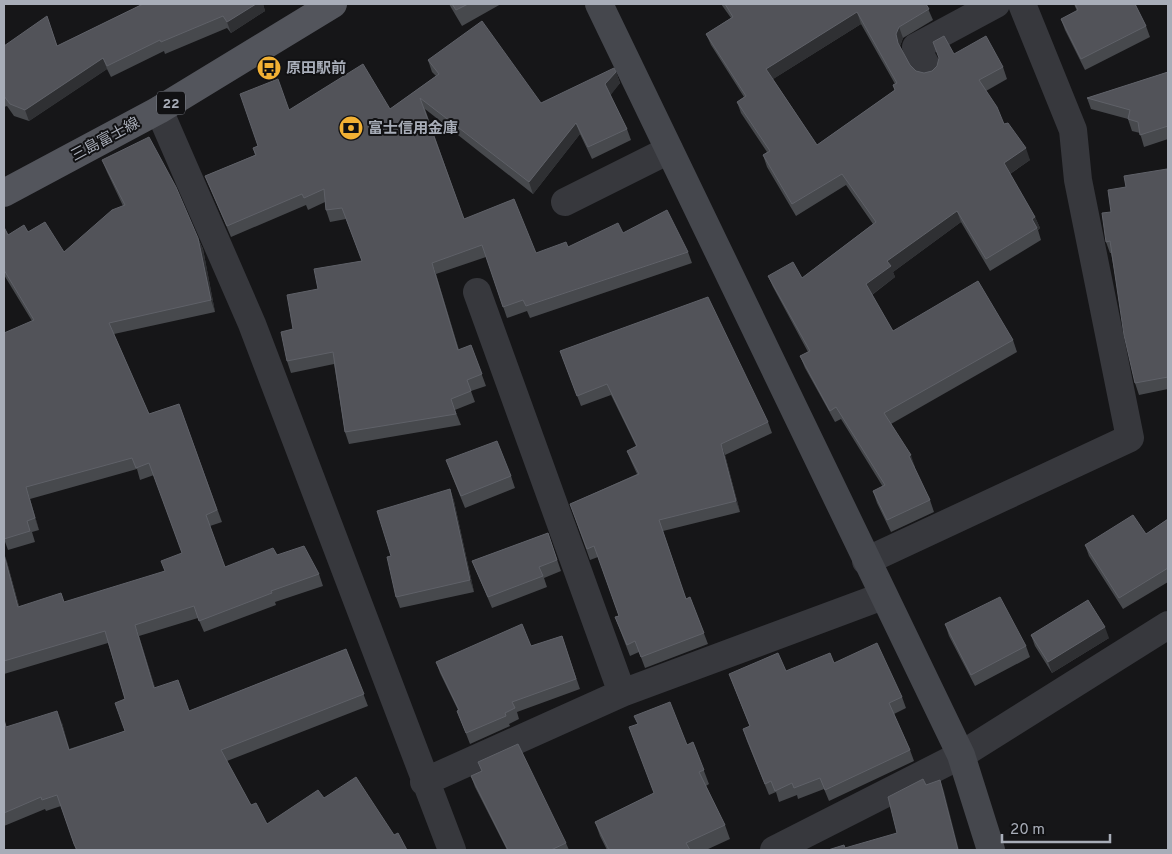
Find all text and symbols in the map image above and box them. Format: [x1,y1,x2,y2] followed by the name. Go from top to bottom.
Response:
[256,55,282,81] bus stop icon: 原田駅前
[286,59,346,79] place label: 原田駅前
[157,92,185,115] road number: 22
[68,114,143,166] street label: 三島富士線
[338,115,364,141] bank icon: 富士信用金庫
[368,120,458,139] place label: 富士信用金庫
[1002,812,1110,844] scale bar
[1010,821,1045,840] text: 20 m

